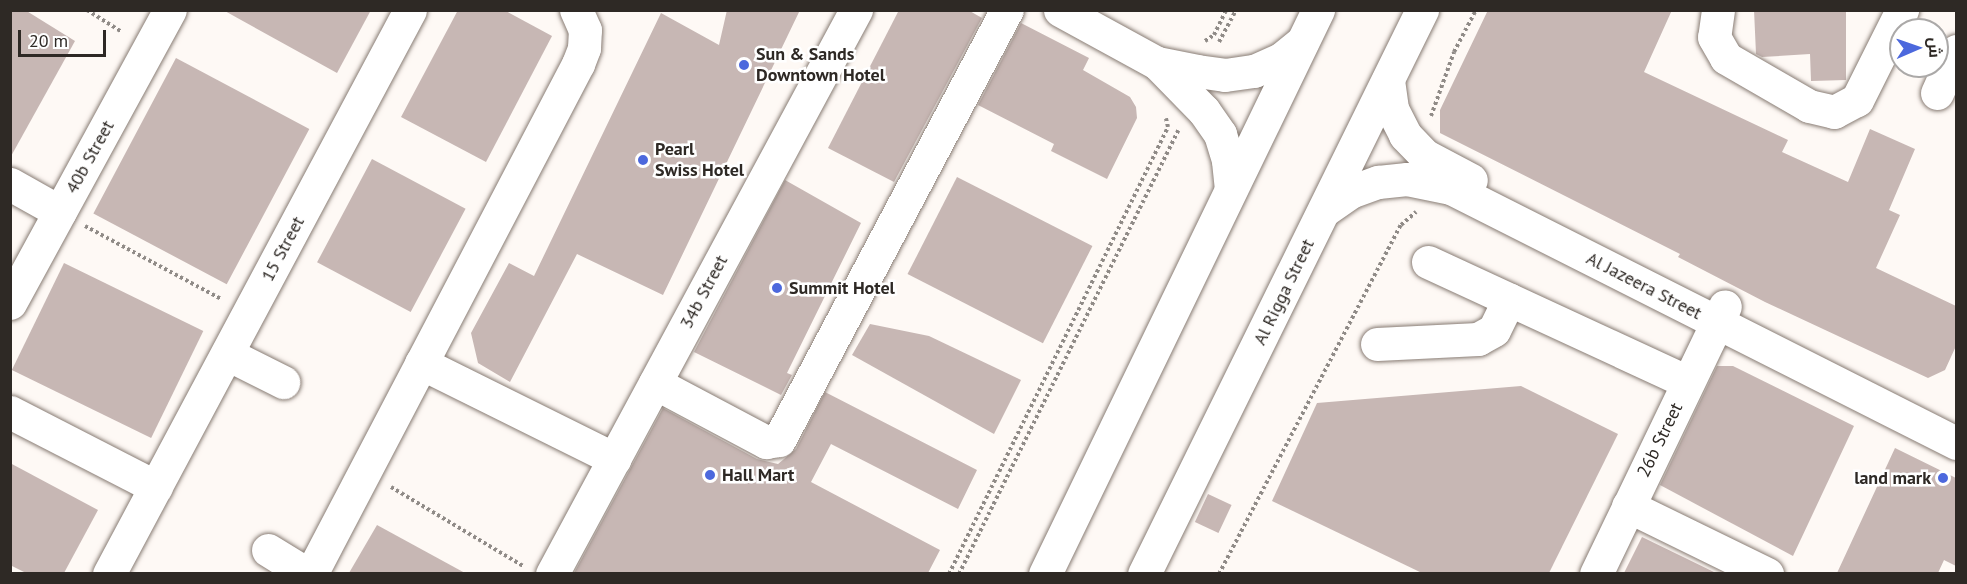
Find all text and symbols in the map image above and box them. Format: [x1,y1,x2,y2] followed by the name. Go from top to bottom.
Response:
[21,18,110,56] scale bar
[1889,18,1949,78] north arrow
[29,29,68,52] text: 20 m
[1925,37,1945,58] text: ش
[756,44,885,86] place label: Sun & Sands Downtown Hotel
[737,58,751,72] marker: Sun & Sands Downtown Hotel
[61,117,119,197] street label: 40b Street
[655,139,744,182] place label: Pearl Swiss Hotel
[636,153,650,167] marker: Pearl Swiss Hotel
[257,213,309,285] street label: 15 Street
[1249,236,1319,348] street label: Al Rigga Street
[1583,248,1705,324] street label: Al Jazeera Street
[676,252,732,332] street label: 34b Street
[789,277,895,299] place label: Summit Hotel
[770,281,784,295] marker: Summit Hotel
[1633,399,1687,481] street label: 26b Street
[722,464,794,486] place label: Hall Mart
[1854,467,1931,489] place label: land mark
[703,468,717,482] marker: Hall Mart
[1936,471,1950,485] marker: land mark

